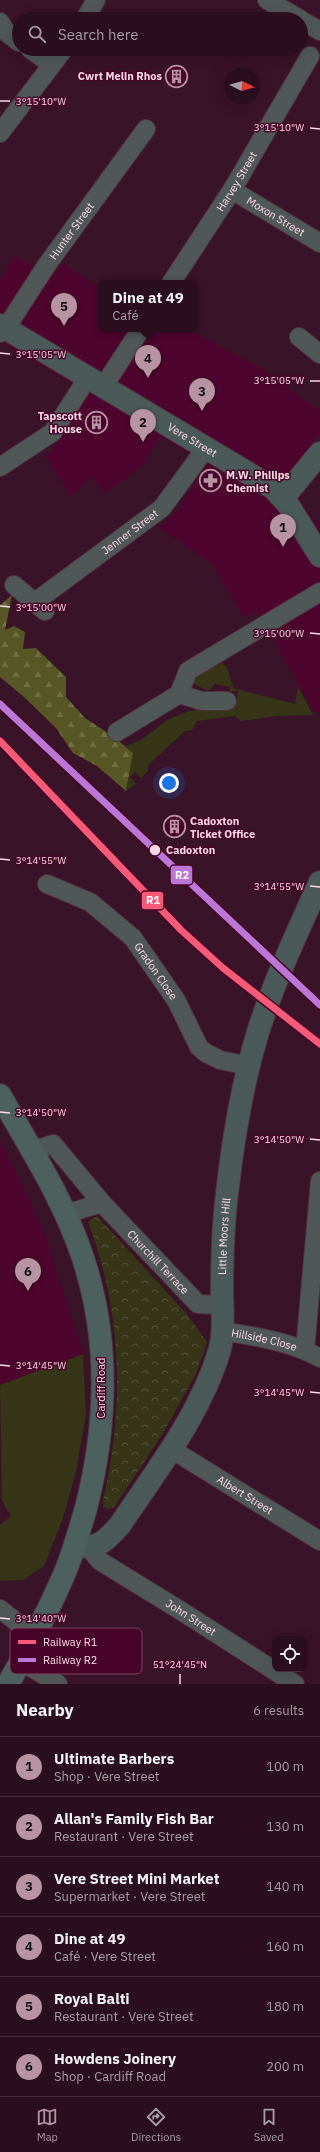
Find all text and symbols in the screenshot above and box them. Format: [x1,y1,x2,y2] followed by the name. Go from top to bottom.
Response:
[12,12,308,56] search box
[26,23,48,45] icon: search
[58,25,138,44] text: Search here
[164,63,190,89] building icon: Cwrt Melin Rhos
[224,68,260,104] north arrow
[78,69,162,83] place label: Cwrt Melin Rhos
[16,95,66,108] text: 3°15'10"W
[254,121,304,134] text: 3°15'10"W
[213,149,260,214] street label: Harvey Street
[244,193,308,239] street label: Moxon Street
[46,200,97,262] street label: Hunter Street
[98,280,198,332] popup
[112,288,184,307] text: Dine at 49
[51,293,77,326] pin: 5
[112,307,139,324] text: Café
[135,345,161,378] pin: 4
[16,348,66,361] text: 3°15'05"W
[254,374,304,387] text: 3°15'05"W
[189,378,215,411] pin: 3
[38,409,82,436] place label: Tapscott House
[84,409,110,435] building icon: Tapscott House
[130,409,156,442] pin: 2
[165,420,220,460] street label: Vere Street
[198,468,224,494] pharmacy icon: M.W. Philips Chemist
[226,468,290,495] place label: M.W. Philips Chemist
[99,506,161,557] street label: Jenner Street
[270,514,296,547] pin: 1
[16,601,66,614] text: 3°15'00"W
[254,627,304,640] text: 3°15'00"W
[159,773,179,793] your location
[161,814,187,840] building icon: Cadoxton Ticket Office
[190,814,255,841] place label: Cadoxton Ticket Office
[148,843,162,857] marker: Cadoxton
[166,843,215,857] place label: Cadoxton
[16,854,66,867] text: 3°14'55"W
[170,865,193,885] line badge: R2
[175,868,189,882] text: R2
[254,880,304,893] text: 3°14'55"W
[141,891,164,910] line badge: R1
[146,893,160,907] text: R1
[131,940,181,1002] street label: Gradon Close
[16,1106,66,1119] text: 3°14'50"W
[254,1133,304,1146] text: 3°14'50"W
[215,1197,234,1275] street label: Little Moors Hill
[124,1227,192,1297] street label: Churchill Terrace
[15,1258,41,1291] pin: 6
[230,1326,299,1354] street label: Hillside Close
[94,1358,108,1418] street label: Cardiff Road
[16,1359,66,1372] text: 3°14'45"W
[254,1386,304,1399] text: 3°14'45"W
[214,1472,276,1517] street label: Albert Street
[163,1596,219,1639] street label: John Street
[16,1612,66,1625] text: 3°14'40"W
[10,1628,142,1674] legend
[43,1635,98,1649] text: Railway R1
[272,1636,308,1672] map controls
[272,1636,308,1672] button: locate
[43,1653,97,1667] text: Railway R2
[153,1658,207,1671] text: 51°24'45"N
[16,1699,74,1721] text: Nearby
[253,1702,304,1719] text: 6 results
[54,1749,174,1768] text: Ultimate Barbers
[25,1758,33,1775] text: 1
[266,1758,304,1775] text: 100 m
[54,1768,159,1785] text: Shop · Vere Street
[54,1809,214,1828] text: Allan's Family Fish Bar
[25,1818,33,1835] text: 2
[266,1818,304,1835] text: 130 m
[54,1828,194,1845] text: Restaurant · Vere Street
[54,1869,219,1888] text: Vere Street Mini Market
[25,1878,33,1895] text: 3
[266,1878,304,1895] text: 140 m
[54,1888,205,1905] text: Supermarket · Vere Street
[54,1929,125,1948] text: Dine at 49
[25,1938,33,1955] text: 4
[266,1938,304,1955] text: 160 m
[54,1948,156,1965] text: Café · Vere Street
[54,1989,130,2008] text: Royal Balti
[25,1998,33,2015] text: 5
[266,1998,304,2015] text: 180 m
[54,2008,194,2025] text: Restaurant · Vere Street
[54,2049,176,2068] text: Howdens Joinery
[25,2058,33,2075] text: 6
[266,2058,304,2075] text: 200 m
[54,2068,166,2085] text: Shop · Cardiff Road
[36,2106,58,2144] tab: Map
[131,2106,181,2144] tab: Directions
[254,2106,284,2144] tab: Saved

